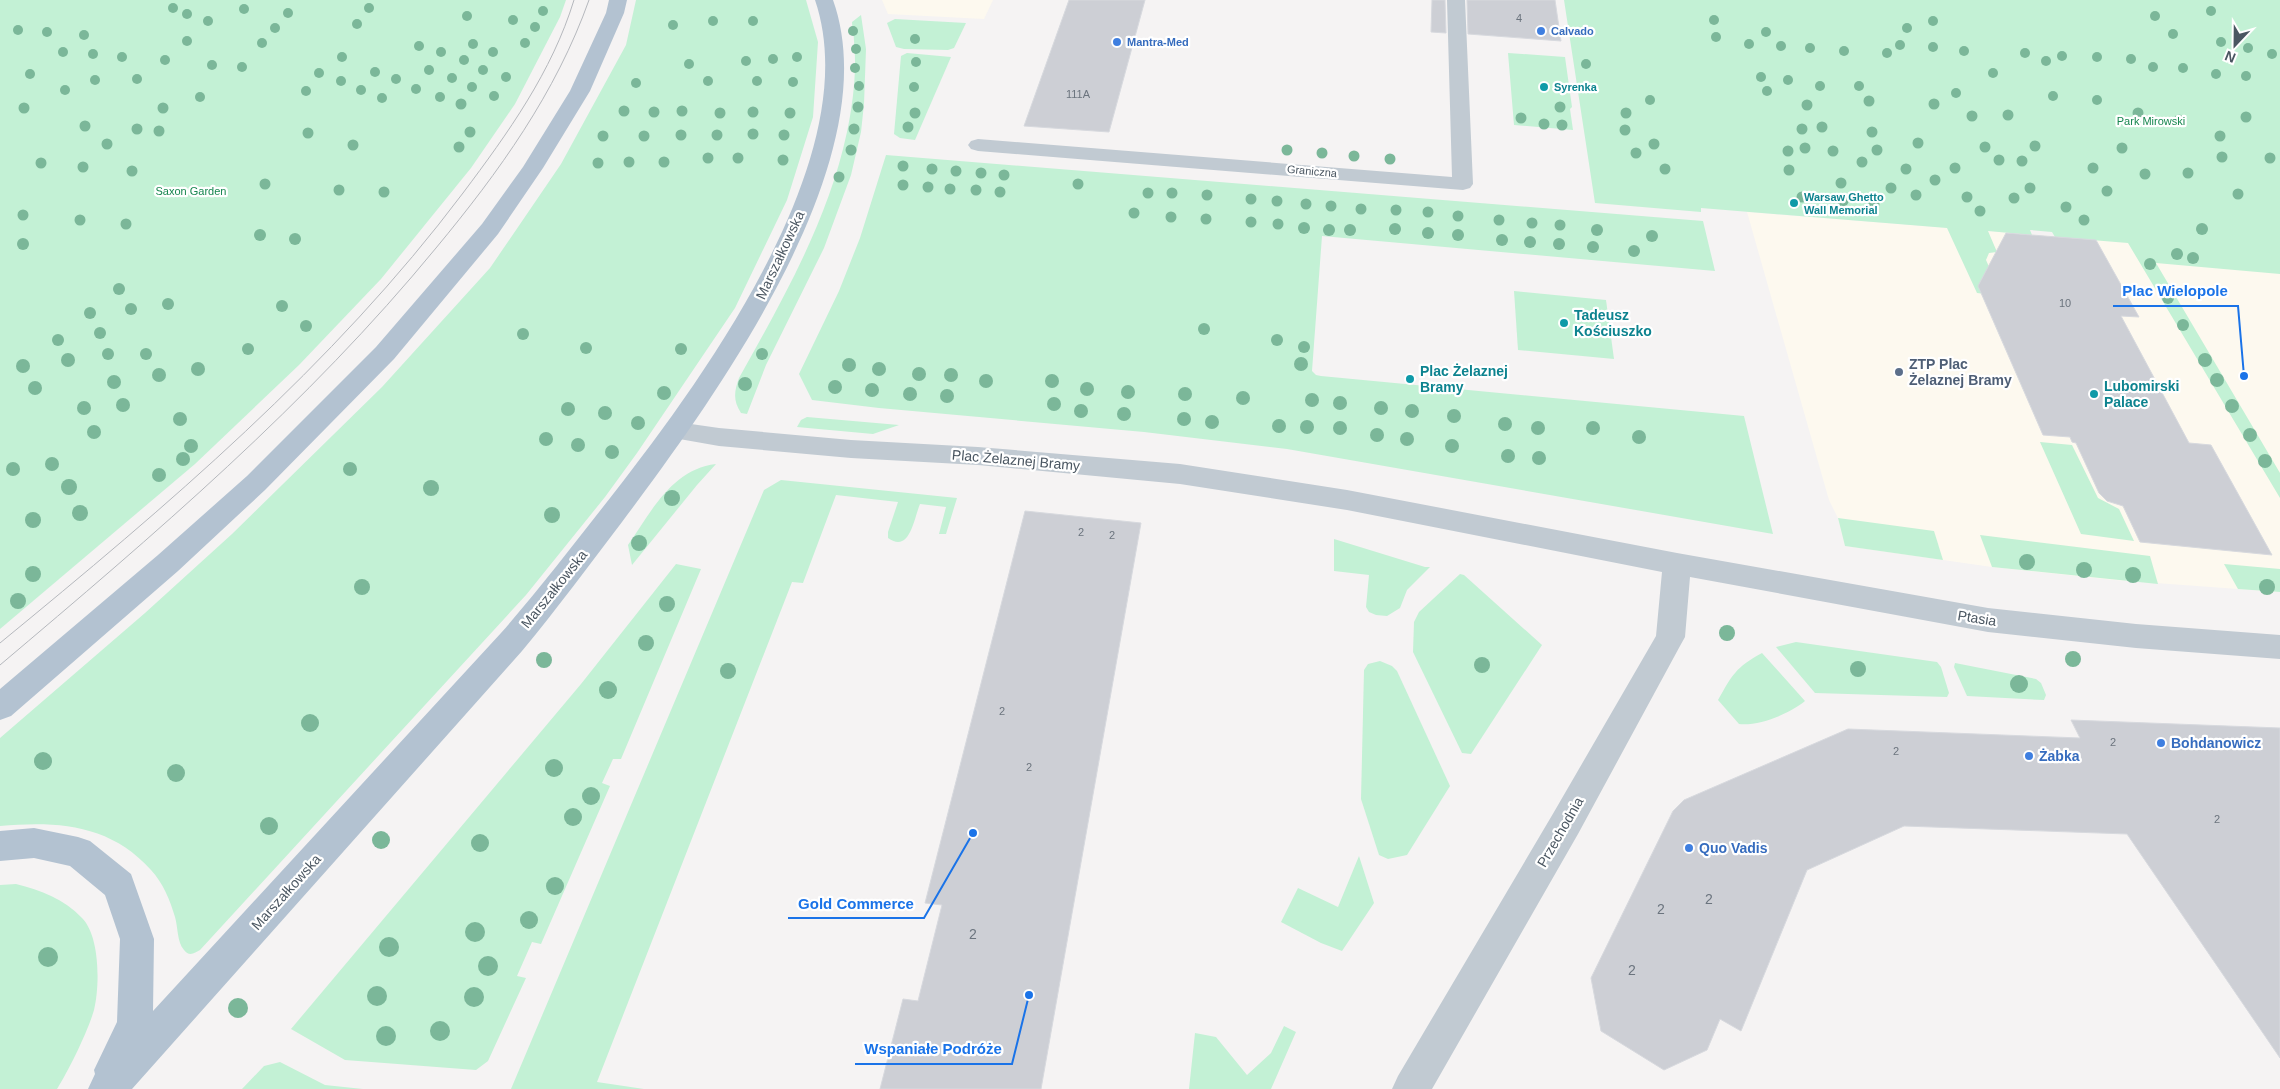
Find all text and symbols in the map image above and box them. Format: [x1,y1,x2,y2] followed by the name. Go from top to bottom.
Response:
[1516,12,1522,24] house number: 4
[2210,20,2260,70] north arrow
[1535,25,1547,37] marker: Calvado
[1551,25,1594,37] place label: Calvado
[1111,36,1123,48] marker: Mantra-Med
[1127,36,1189,48] place label: Mantra-Med
[2222,48,2238,66] text: N
[1538,81,1550,93] marker: Syrenka
[1554,81,1598,93] place label: Syrenka
[1066,88,1091,100] house number: 111A
[2117,115,2185,127] park label: Park Mirowski
[1287,163,1338,179] street label: Graniczna
[156,185,226,197] park label: Saxon Garden
[1804,191,1884,216] place label: Warsaw Ghetto Wall Memorial
[1788,197,1800,209] marker: Warsaw Ghetto Wall Memorial
[753,208,808,302] street label: Marszałkowska
[2113,276,2238,306] callout: Plac Wielopole
[2122,282,2228,299] text: Plac Wielopole
[2059,297,2071,309] house number: 10
[1574,307,1652,339] place label: Tadeusz Kościuszko
[1558,317,1570,329] marker: Tadeusz Kościuszko
[1909,356,2012,388] place label: ZTP Plac Żelaznej Bramy
[1420,363,1508,395] place label: Plac Żelaznej Bramy
[1893,366,1905,378] marker: ZTP Plac Żelaznej Bramy
[1404,373,1416,385] marker: Plac Żelaznej Bramy
[2104,378,2179,410] place label: Lubomirski Palace
[2088,388,2100,400] marker: Lubomirski Palace
[951,445,1081,474] street label: Plac Żelaznej Bramy
[1078,526,1084,538] house number: 2
[1109,529,1115,541] house number: 2
[518,547,590,631] street label: Marszałkowska
[1957,607,1998,629] street label: Ptasia
[999,705,1005,717] house number: 2
[2171,735,2261,751] place label: Bohdanowicz
[2110,736,2116,748] house number: 2
[2155,737,2167,749] marker: Bohdanowicz
[1893,745,1899,757] house number: 2
[2039,748,2080,764] place label: Żabka
[2023,750,2035,762] marker: Żabka
[1026,761,1032,773] house number: 2
[1534,794,1586,870] street label: Przechodnia
[2214,813,2220,825] house number: 2
[1699,840,1768,856] place label: Quo Vadis
[1683,842,1695,854] marker: Quo Vadis
[248,851,324,933] street label: Marszałkowska
[788,888,924,918] callout: Gold Commerce
[1705,891,1713,907] house number: 2
[798,895,914,912] text: Gold Commerce
[1657,901,1665,917] house number: 2
[969,926,977,942] house number: 2
[1628,962,1636,978] house number: 2
[855,1034,1012,1064] callout: Wspaniałe Podróże
[864,1040,1002,1057] text: Wspaniałe Podróże

